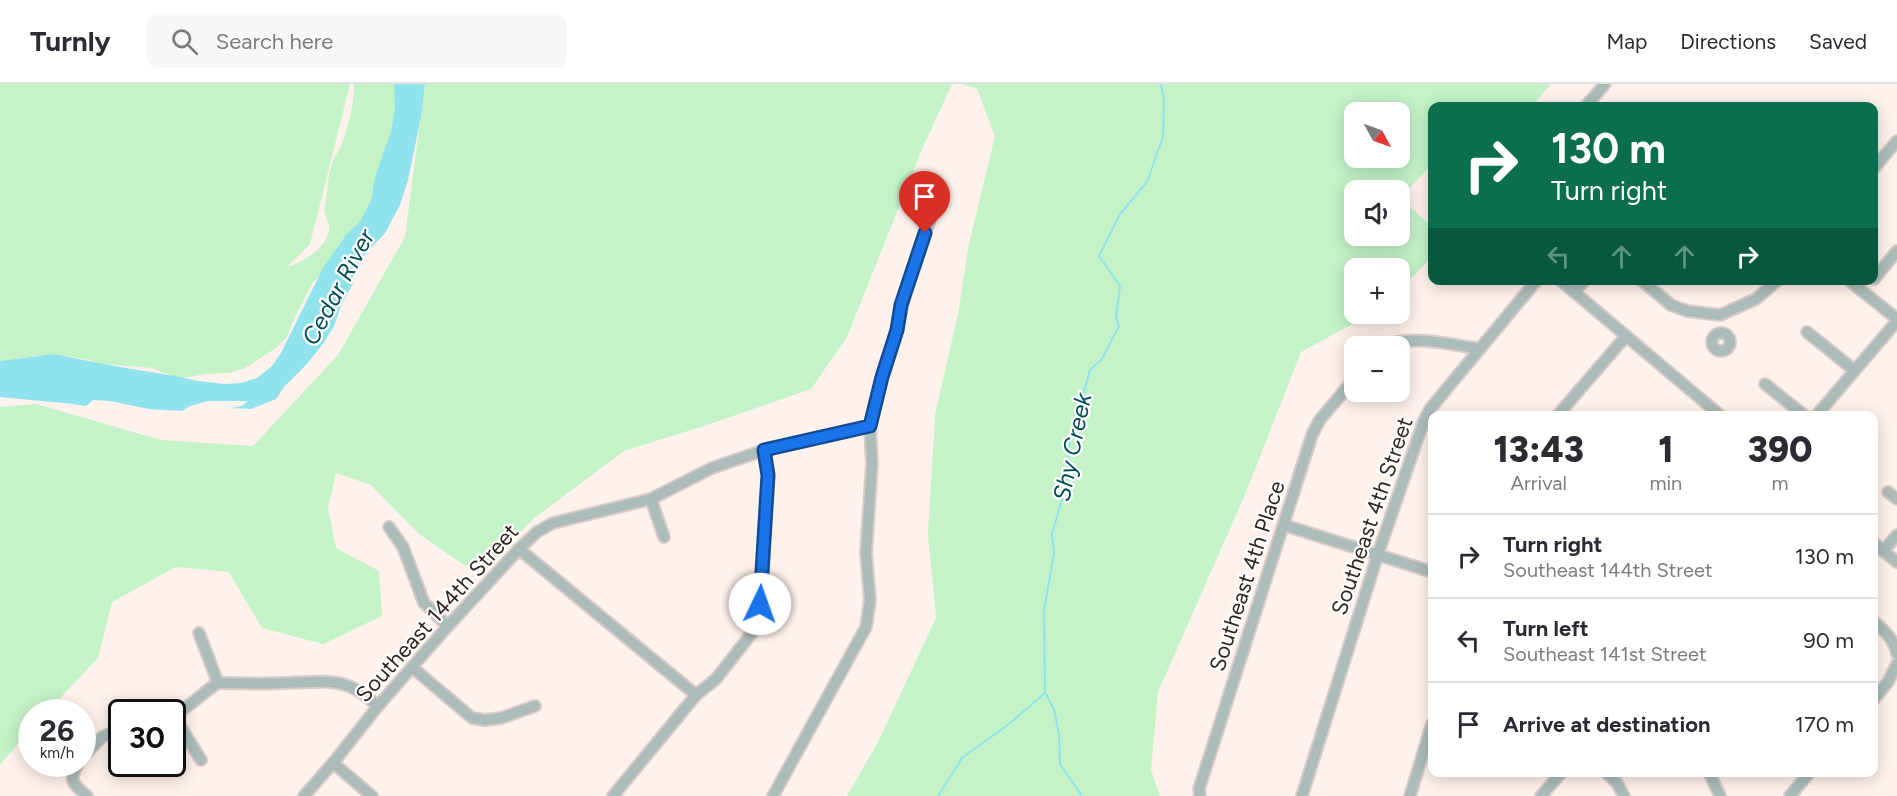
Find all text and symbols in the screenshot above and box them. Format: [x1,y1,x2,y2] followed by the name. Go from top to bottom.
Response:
[147,14,567,68] search box
[30,24,111,58] text: Turnly
[168,25,201,58] icon: search
[216,28,333,55] text: Search here
[1606,29,1647,54] text: Map
[1680,29,1776,54] text: Directions
[1809,29,1867,54] text: Saved
[1344,102,1410,168] north arrow
[1344,102,1410,402] map controls
[1551,123,1666,174] text: 130 m
[1452,126,1530,204] icon: right
[899,171,950,233] pin
[1551,174,1667,207] text: Turn right
[908,180,941,213] icon: arrive
[1344,180,1410,246] button: sound
[295,223,381,350] water label: Cedar River
[1542,240,1575,273] icon: left
[1605,240,1638,273] icon: ahead
[1668,240,1701,273] icon: ahead
[1731,240,1764,273] icon: right
[1344,258,1410,324] button: +
[1344,336,1410,402] button: −
[1046,389,1098,504] water label: Shy Creek
[1325,413,1419,619] street label: Southeast 4th Street
[1494,428,1584,471] text: 13:43
[1658,428,1673,471] text: 1
[1748,428,1813,471] text: 390
[1510,471,1567,495] text: Arrival
[1649,471,1682,495] text: min
[1772,471,1789,495] text: m
[1203,477,1291,675] street label: Southeast 4th Place
[350,518,524,708] street label: Southeast 144th Street
[1503,531,1602,558] text: Turn right
[1452,540,1485,573] icon: right
[1795,543,1854,570] text: 130 m
[1503,558,1712,582] text: Southeast 144th Street
[728,572,792,636] position arrow
[1503,615,1589,642] text: Turn left
[1452,624,1485,657] icon: left
[1803,627,1854,654] text: 90 m
[1503,642,1706,666] text: Southeast 141st Street
[108,699,186,777] speed limit sign: 30
[1452,708,1485,741] icon: arrive
[1503,711,1711,738] text: Arrive at destination
[1795,711,1854,738] text: 170 m
[40,712,74,749] text: 26
[40,744,74,762] text: km/h

